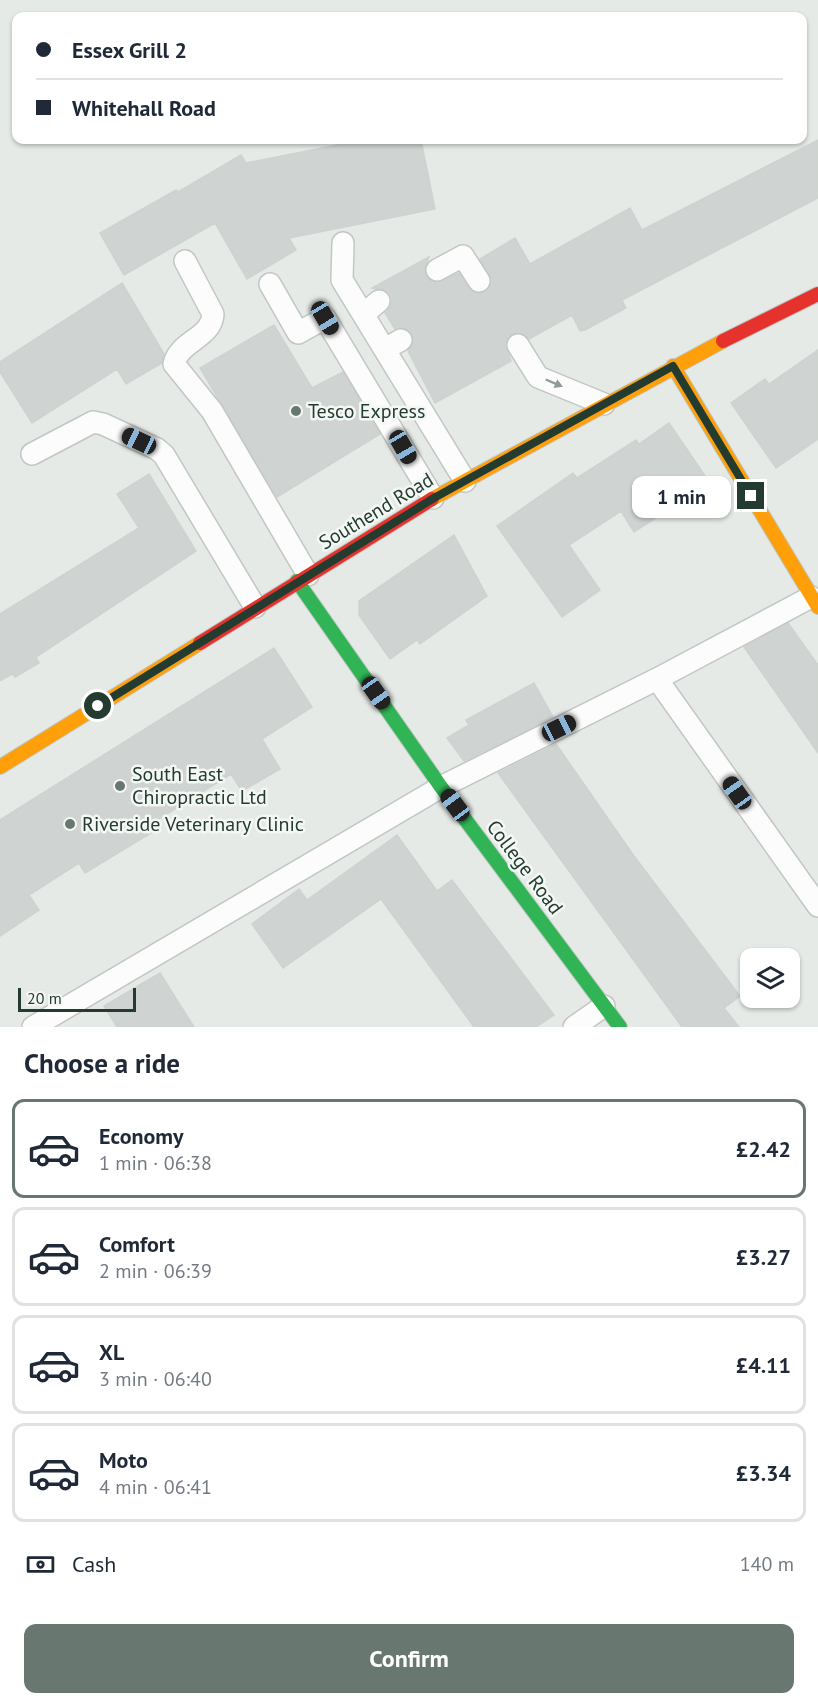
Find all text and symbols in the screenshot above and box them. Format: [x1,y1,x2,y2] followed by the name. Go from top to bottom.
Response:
[72,36,187,64] text: Essex Grill 2
[72,94,216,122] text: Whitehall Road
[308,298,342,338] car
[545,378,563,388] one-way arrow
[308,398,425,424] place label: Tesco Express
[289,404,303,418] marker: Tesco Express
[119,425,159,457] car
[386,427,420,467] car
[314,467,438,555] street label: Southend Road
[631,475,730,517] callout: 1 min
[737,482,764,509] route end
[657,484,706,510] text: 1 min
[358,673,394,713] car
[84,692,111,719] route start
[539,712,579,744] car
[132,761,267,810] place label: South East Chiropractic Ltd
[719,773,755,813] car
[113,779,127,793] marker: South East Chiropractic Ltd
[437,785,473,825] car
[82,811,304,837] place label: Riverside Veterinary Clinic
[481,815,569,919] street label: College Road
[63,817,77,831] marker: Riverside Veterinary Clinic
[740,948,800,1008] map controls
[740,948,800,1008] button: layers
[18,985,136,1013] scale bar
[27,988,62,1008] text: 20 m
[24,1046,180,1080] text: Choose a ride
[27,1122,81,1176] icon: car
[99,1122,183,1150] text: Economy
[736,1135,791,1163] text: £2.42
[99,1150,212,1176] text: 1 min · 06:38
[27,1230,81,1284] icon: car
[99,1230,175,1258] text: Comfort
[736,1243,791,1271] text: £3.27
[99,1258,212,1284] text: 2 min · 06:39
[27,1338,81,1392] icon: car
[99,1338,124,1366] text: XL
[736,1351,791,1379] text: £4.11
[99,1366,212,1392] text: 3 min · 06:40
[27,1446,81,1500] icon: car
[99,1446,148,1474] text: Moto
[736,1459,791,1487] text: £3.34
[99,1474,212,1500] text: 4 min · 06:41
[24,1548,57,1581] icon: cash
[72,1550,116,1578] text: Cash
[740,1551,794,1577] text: 140 m
[24,1624,794,1693] button: Confirm

